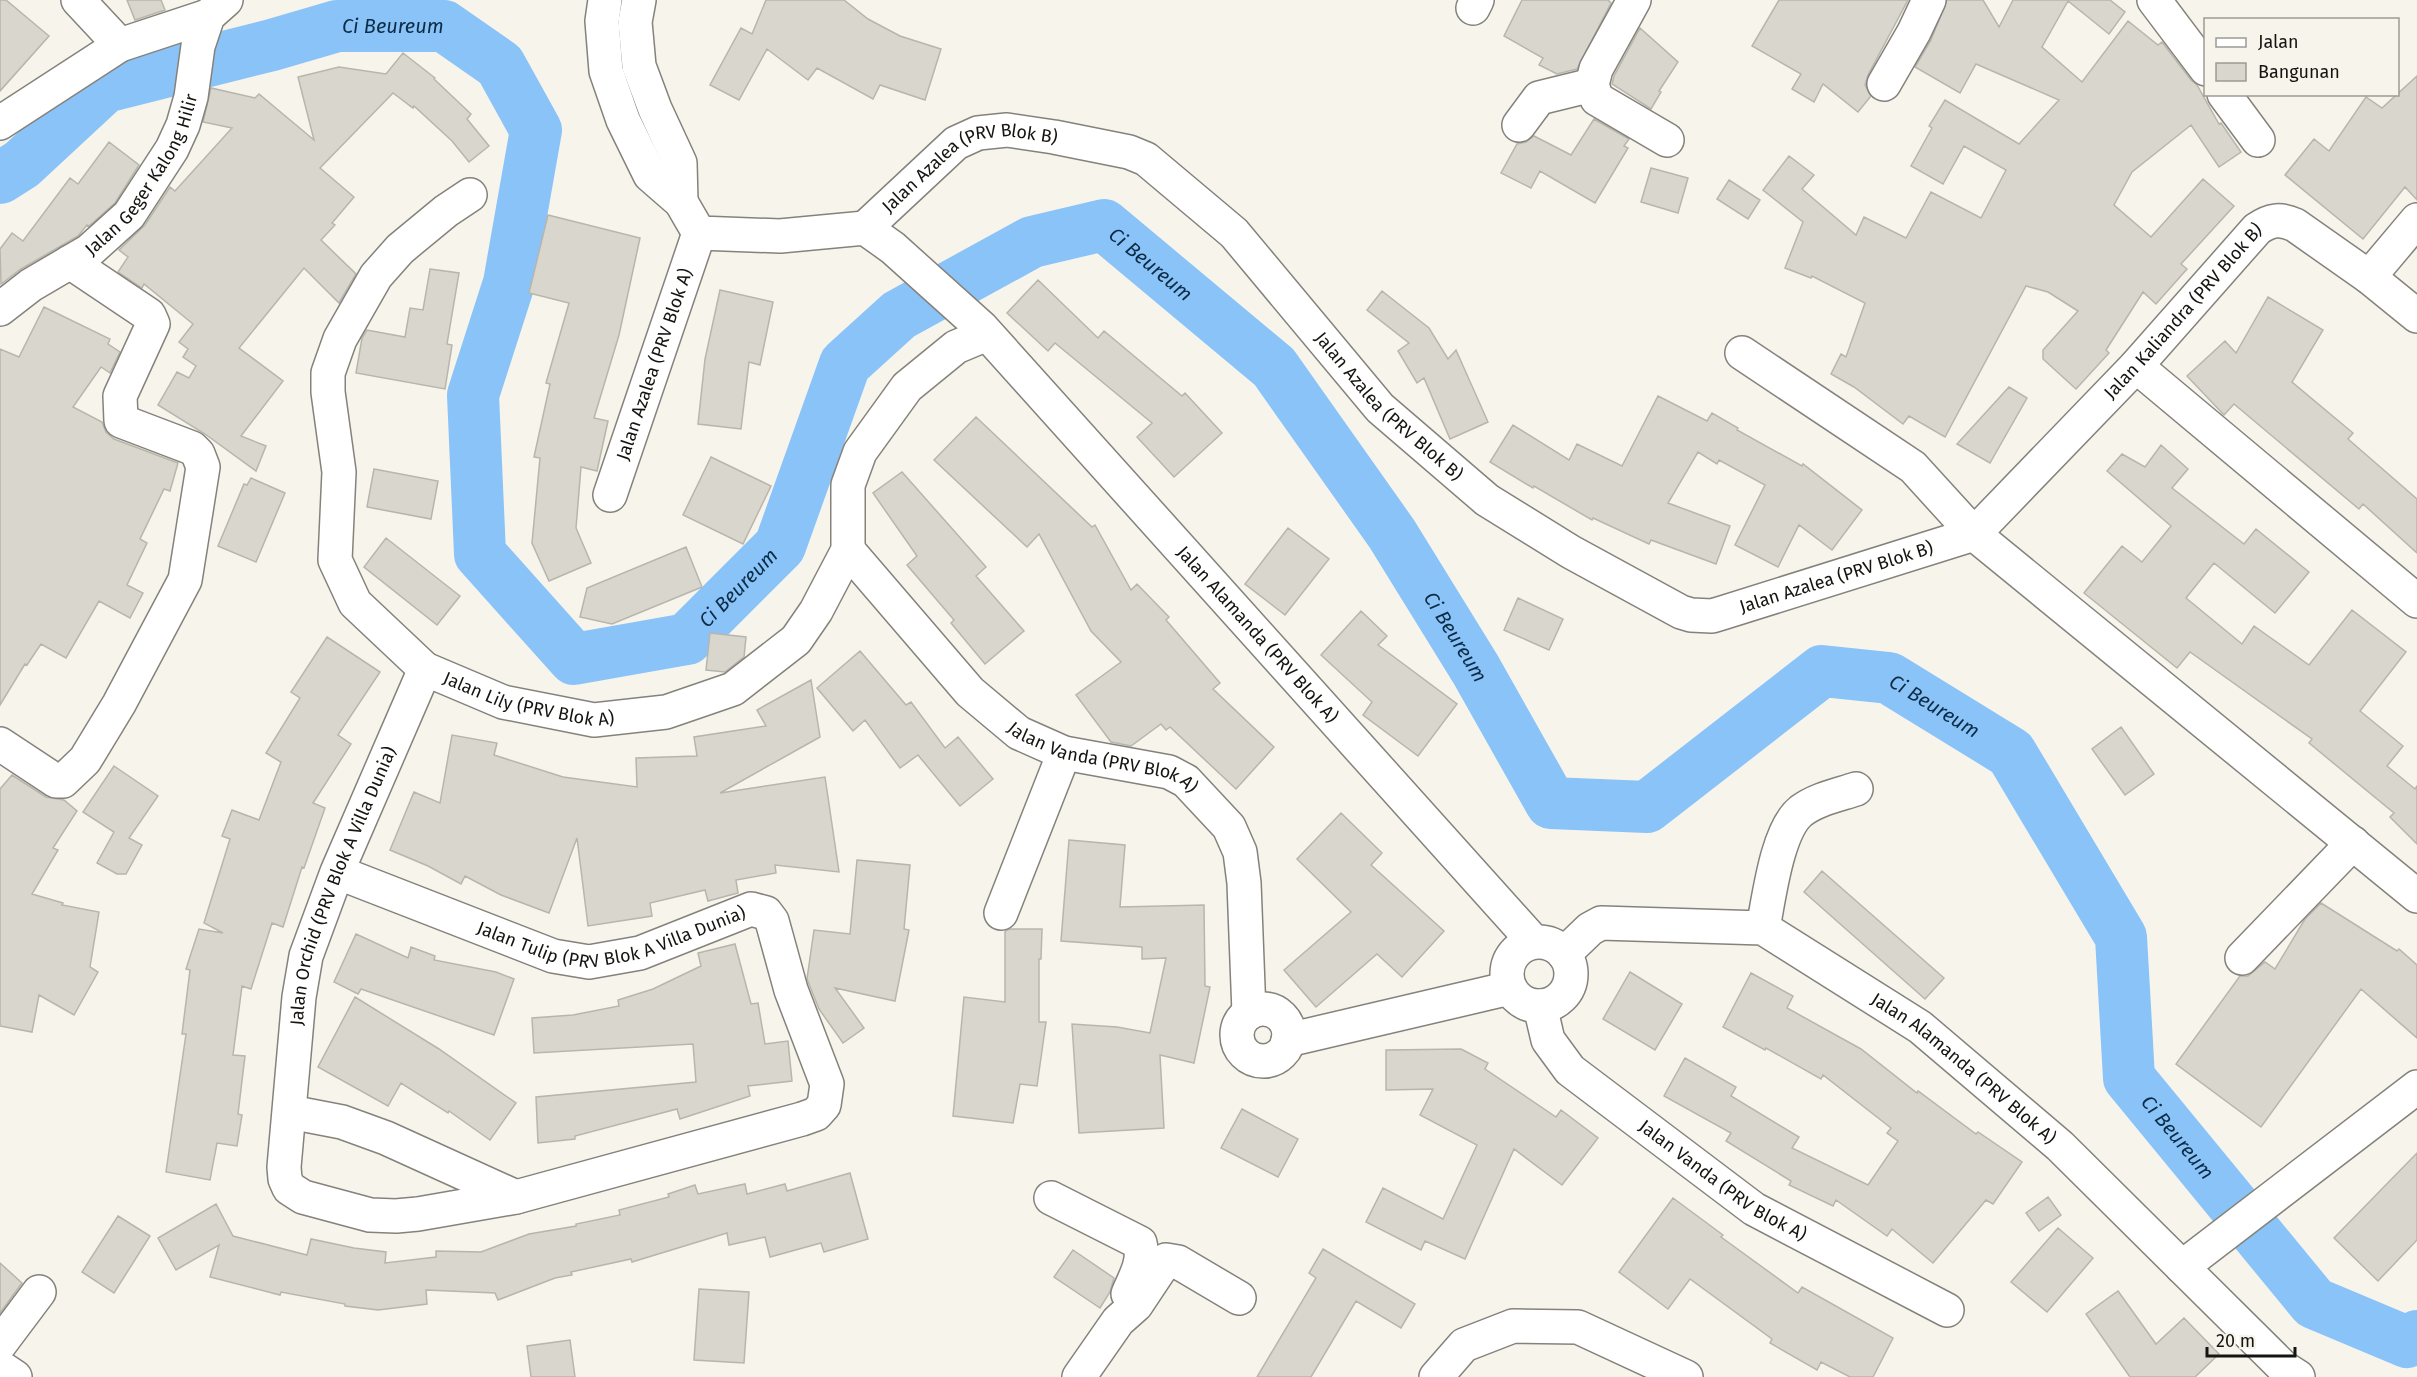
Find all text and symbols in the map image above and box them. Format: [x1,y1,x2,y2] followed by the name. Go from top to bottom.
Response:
[342,14,444,38] water label: Ci Beureum
[2204,18,2399,96] legend
[2258,31,2299,53] text: Jalan
[2258,61,2340,83] text: Bangunan
[80,91,202,260] street label: Jalan Geger Kalong Hilir
[877,119,1060,218] street label: Jalan Azalea (PRV Blok B)
[2099,218,2266,403] street label: Jalan Kaliandra (PRV Blok B)
[1104,222,1198,306] water label: Ci Beureum
[612,265,697,463] street label: Jalan Azalea (PRV Blok A)
[1310,327,1467,485] street label: Jalan Azalea (PRV Blok B)
[1737,536,1936,618] street label: Jalan Azalea (PRV Blok B)
[1172,541,1343,728] street label: Jalan Alamanda (PRV Blok A)
[694,543,783,632] water label: Ci Beureum
[1419,587,1492,686] water label: Ci Beureum
[440,667,616,731] street label: Jalan Lily (PRV Blok A)
[1885,669,1984,743] water label: Ci Beureum
[1003,717,1203,798] street label: Jalan Vanda (PRV Blok A)
[286,743,401,1026] street label: Jalan Orchid (PRV Blok A Villa Dunia)
[472,899,754,935] street label: Jalan Tulip (PRV Blok A Villa Dunia)
[474,901,749,973] text: Jalan Tulip (PRV Blok A Villa Dunia)
[1867,988,2061,1149] street label: Jalan Alamanda (PRV Blok A)
[2136,1090,2219,1184] water label: Ci Beureum
[1635,1115,1810,1246] street label: Jalan Vanda (PRV Blok A)
[2207,1320,2296,1358] scale bar
[2216,1330,2255,1352] text: 20 m

